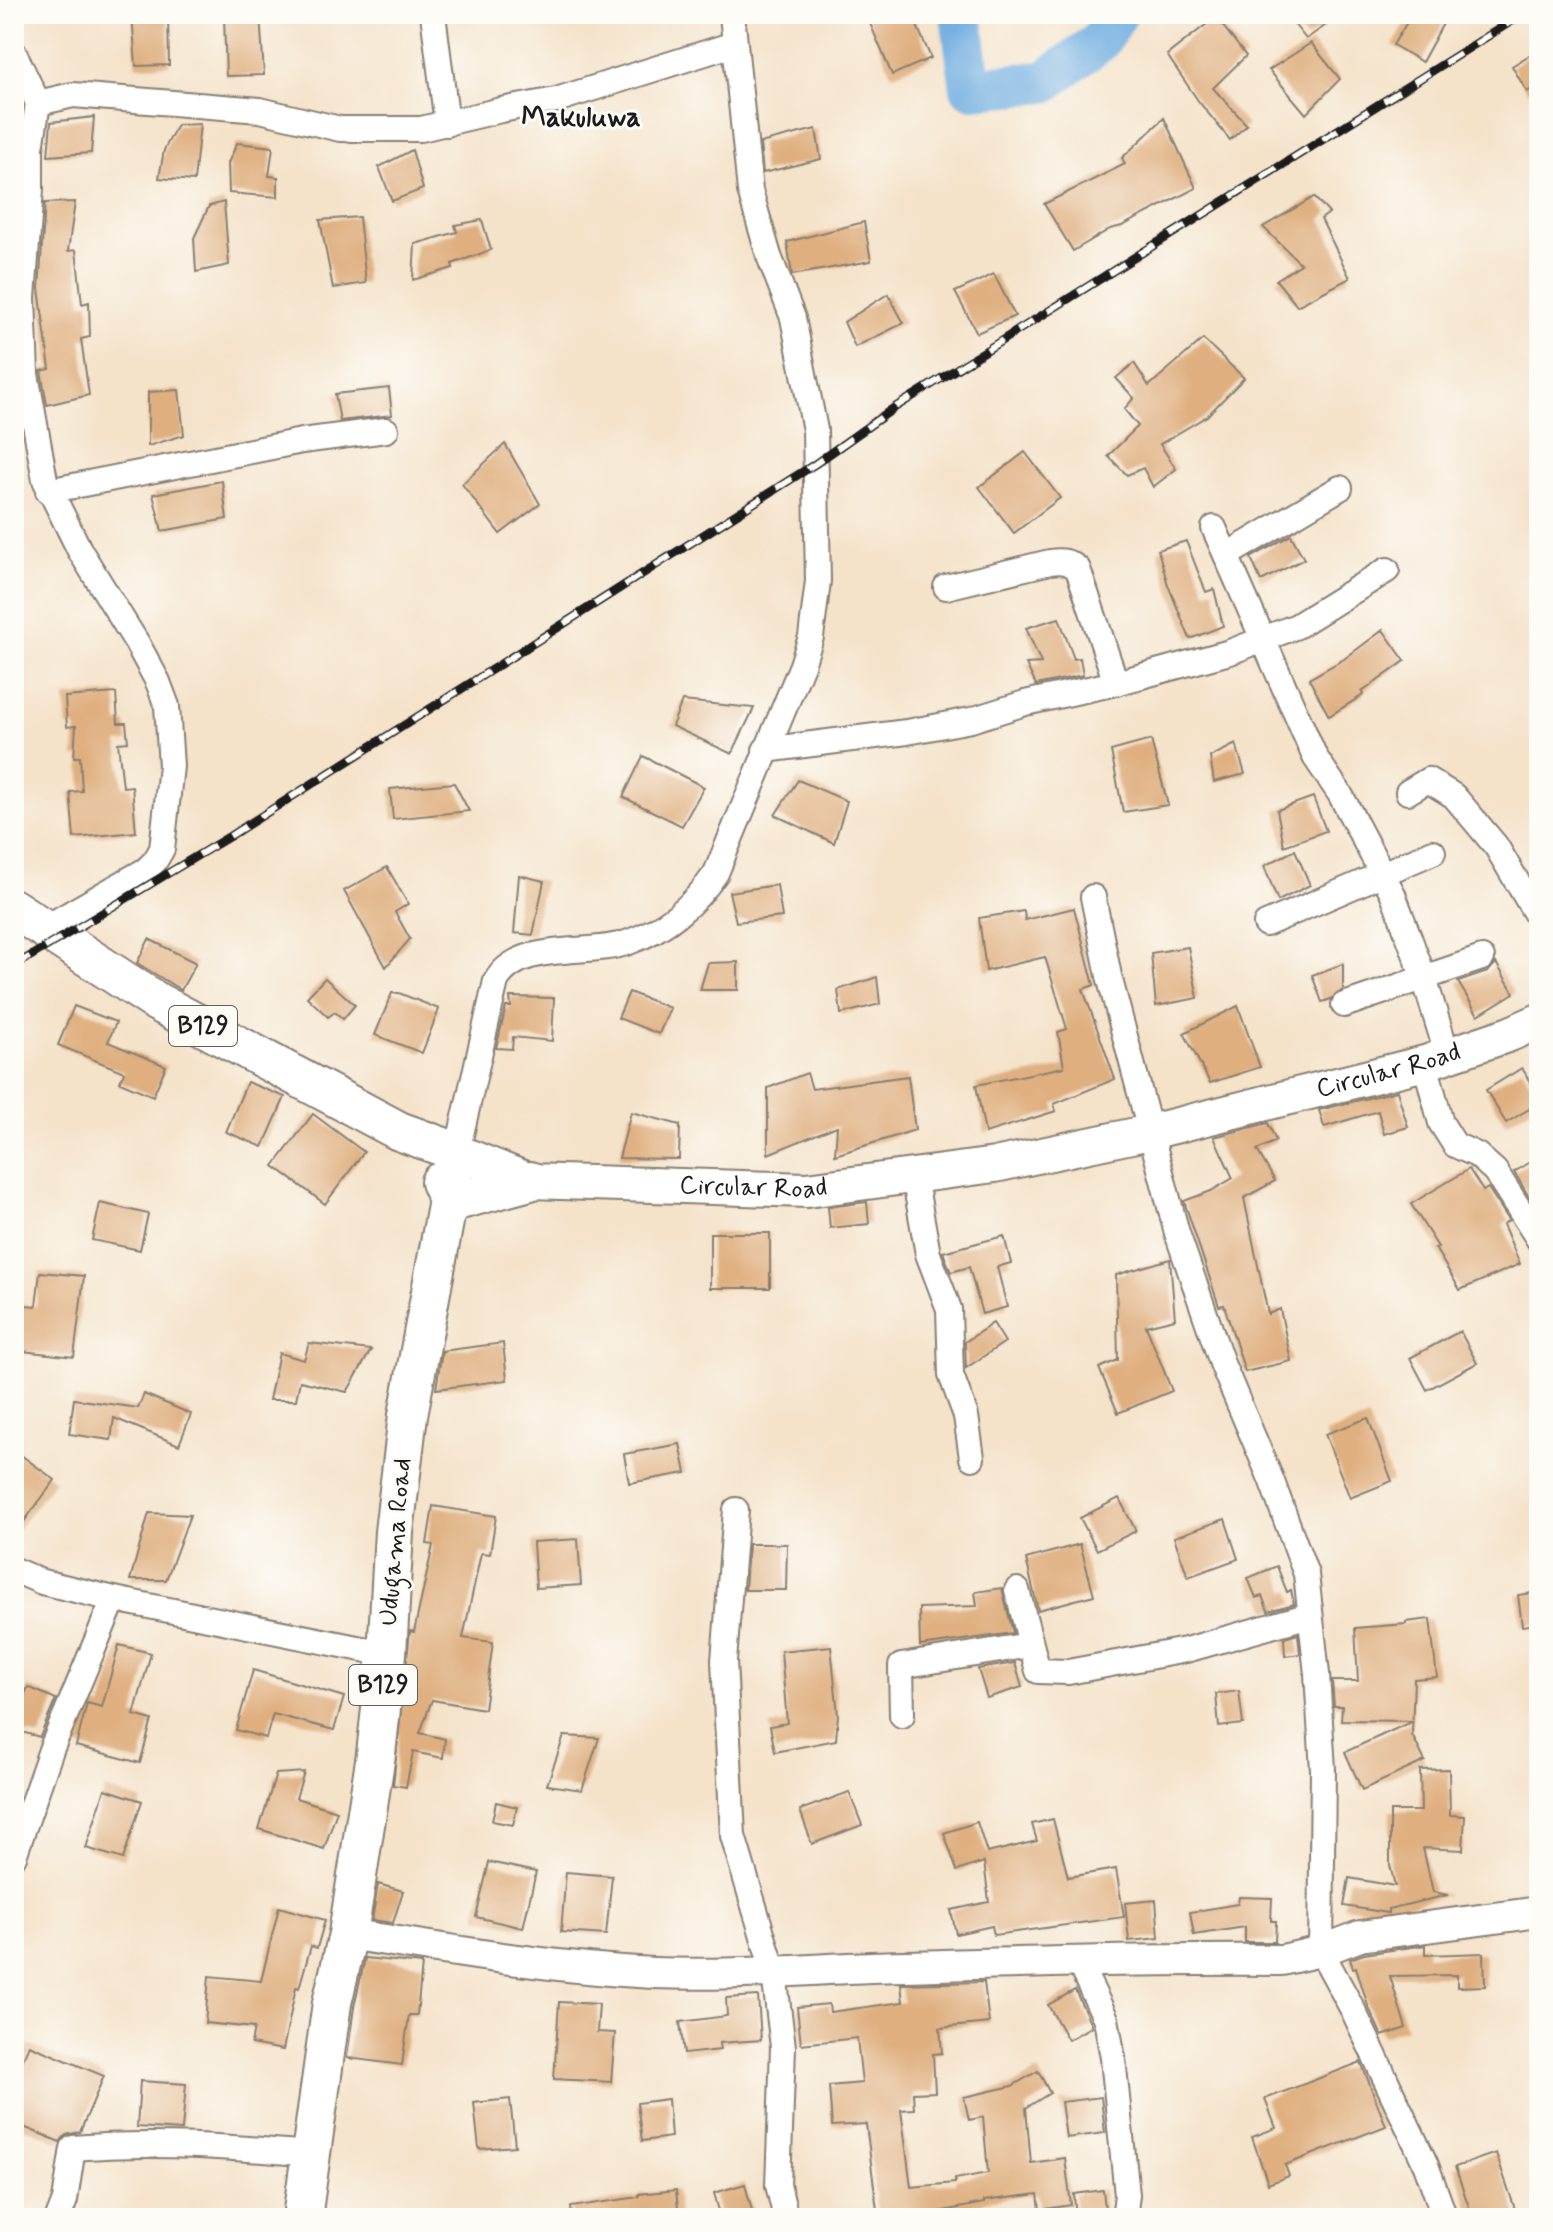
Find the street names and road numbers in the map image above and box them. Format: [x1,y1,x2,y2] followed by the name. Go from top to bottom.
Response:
[169,1006,237,1046] road number: B129
[1313,1035,1465,1107] street label: Circular Road
[679,1169,829,1207] street label: Circular Road
[372,1457,423,1628] street label: Udugama Road
[349,1665,417,1705] road number: B129

